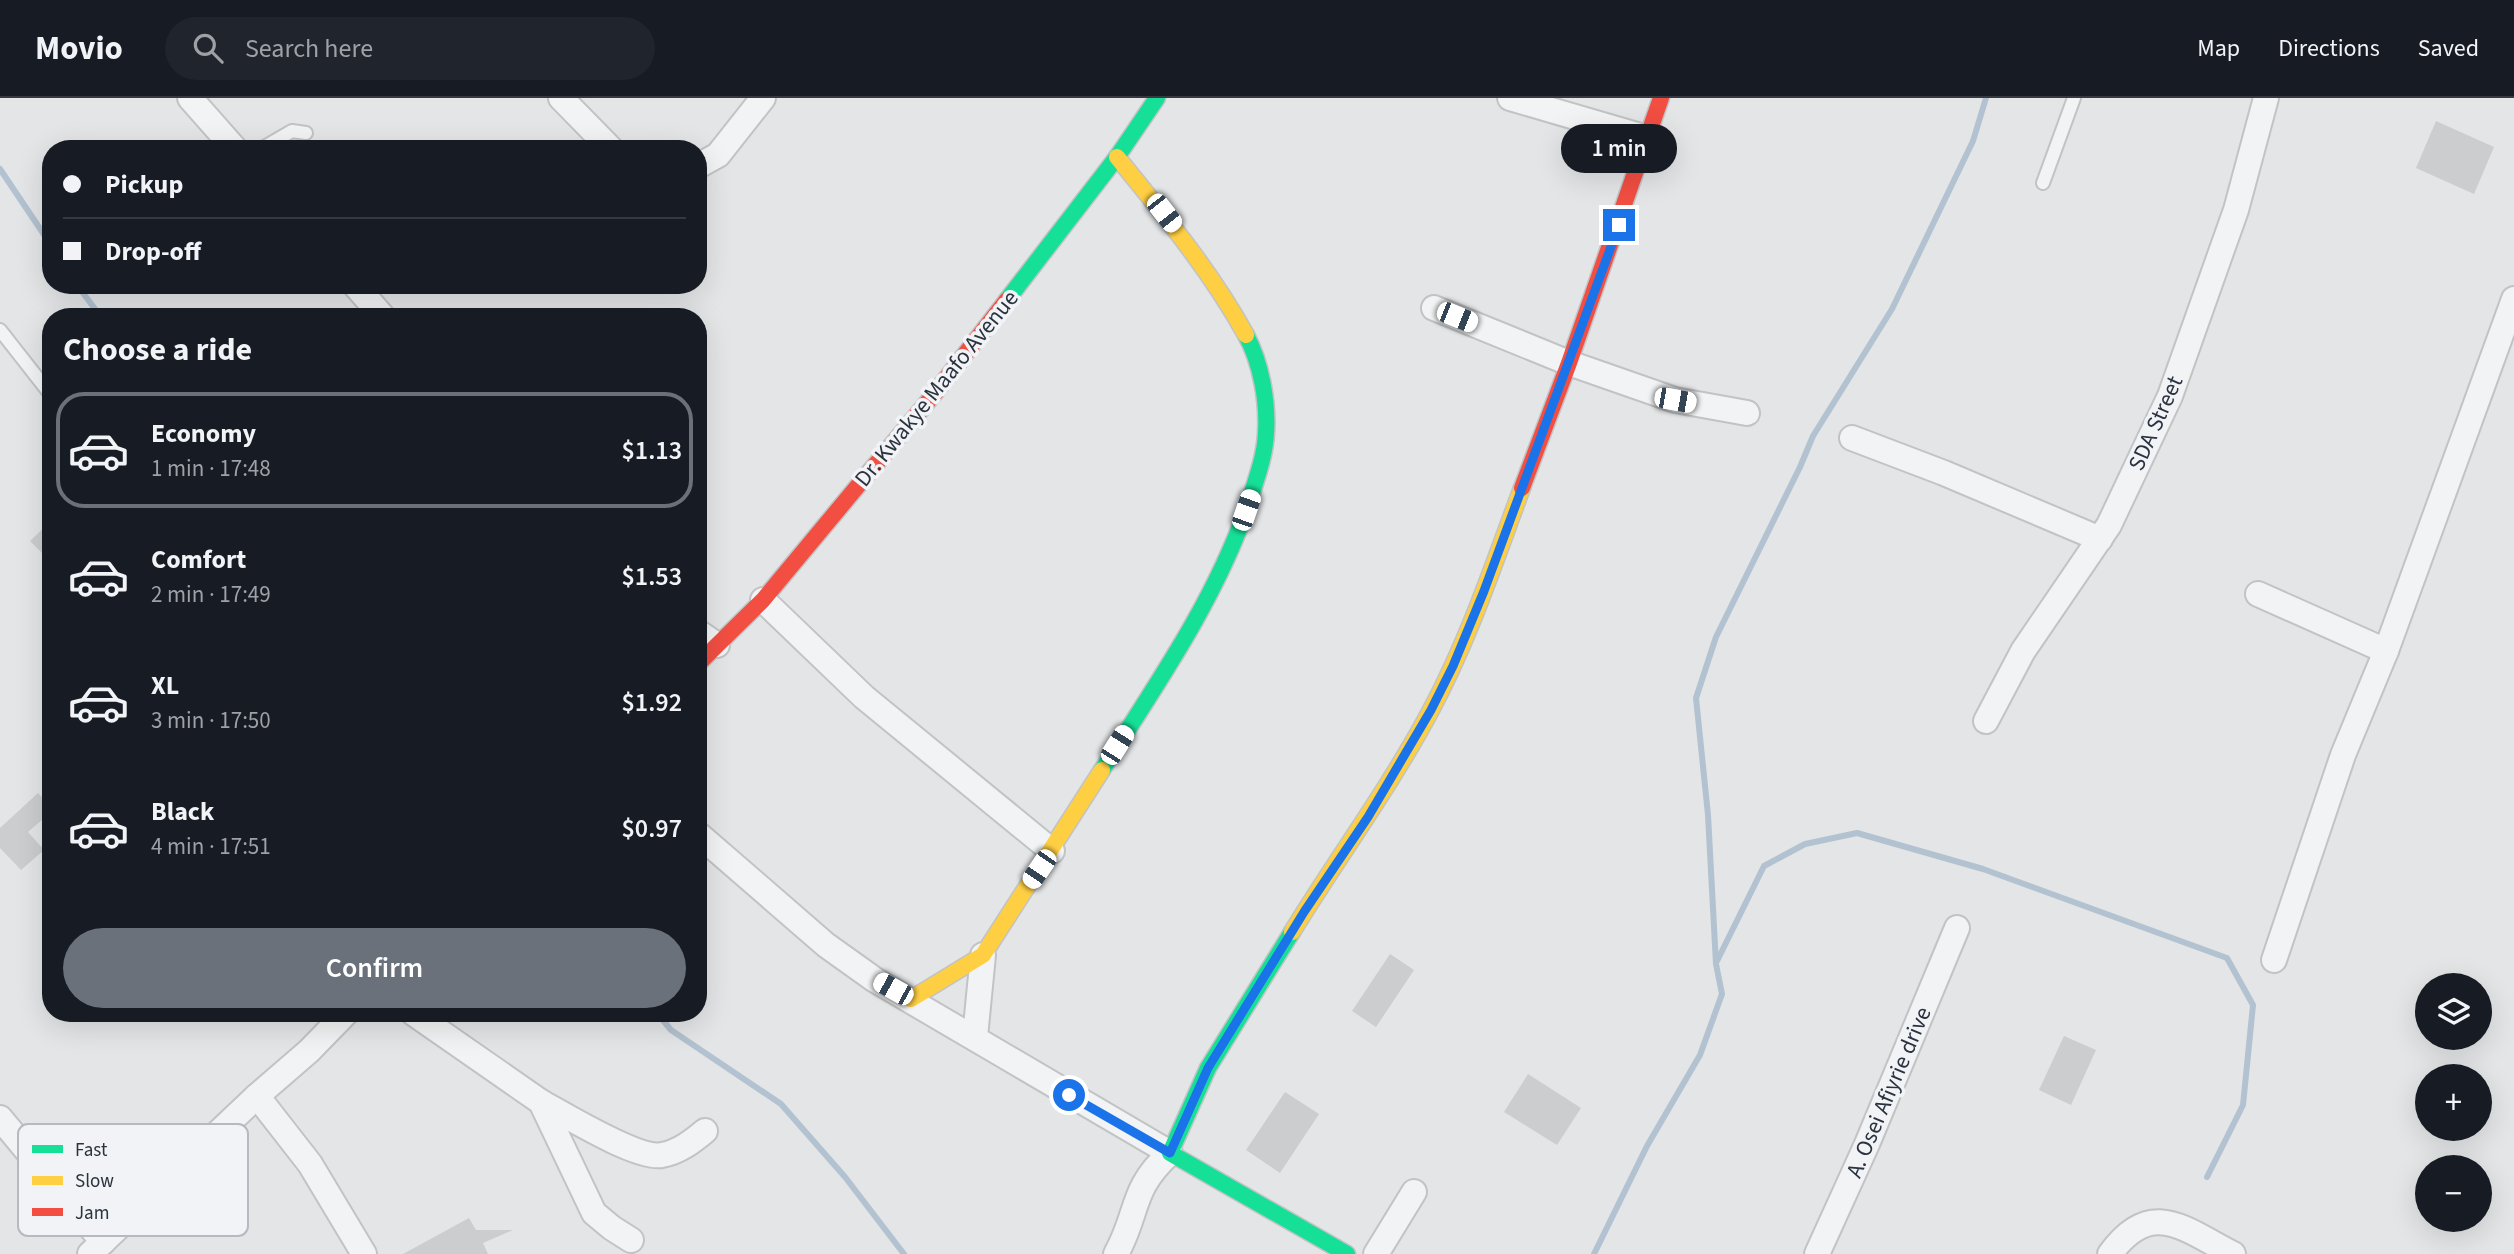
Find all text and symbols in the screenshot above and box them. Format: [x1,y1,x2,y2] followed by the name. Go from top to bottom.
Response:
[165,17,655,80] search box
[35,25,123,72] text: Movio
[189,29,227,67] icon: search
[245,30,373,67] text: Search here
[2197,31,2240,66] text: Map
[2278,31,2380,66] text: Directions
[2418,31,2479,66] text: Saved
[1561,123,1677,172] callout: 1 min
[1592,132,1646,165] text: 1 min
[105,166,183,203] text: Pickup
[1143,190,1186,236] car
[1603,209,1635,241] route end
[105,233,201,270] text: Drop-off
[847,283,1026,494] street label: Dr. Kwakye Maafo Avenue
[1434,299,1481,335] car
[63,327,252,373] text: Choose a ride
[2120,370,2191,476] street label: SDA Street
[1653,386,1698,414] car
[151,415,256,452] text: Economy
[67,419,130,482] icon: car
[621,432,682,469] text: $1.13
[151,452,271,485] text: 1 min · 17:48
[1230,487,1263,533] car
[151,541,246,578] text: Comfort
[67,545,130,608] icon: car
[621,558,682,595] text: $1.53
[151,578,271,611] text: 2 min · 17:49
[151,667,179,704] text: XL
[67,671,130,734] icon: car
[621,684,682,721] text: $1.92
[151,704,271,737] text: 3 min · 17:50
[1097,722,1138,768] car
[151,793,214,830] text: Black
[67,797,130,860] icon: car
[621,810,682,847] text: $0.97
[151,830,271,863] text: 4 min · 17:51
[1019,846,1060,892] car
[63,928,686,1008] button: Confirm
[870,970,917,1008] car
[2415,973,2492,1232] map controls
[2415,973,2492,1050] button: layers
[1838,1002,1939,1183] street label: A. Osei Afiyrie drive
[2415,1064,2492,1141] button: +
[1053,1079,1085,1111] route start
[18,1124,248,1236] legend
[75,1137,108,1164] text: Fast
[2415,1155,2492,1232] button: −
[75,1168,114,1195] text: Slow
[75,1200,109,1227] text: Jam

